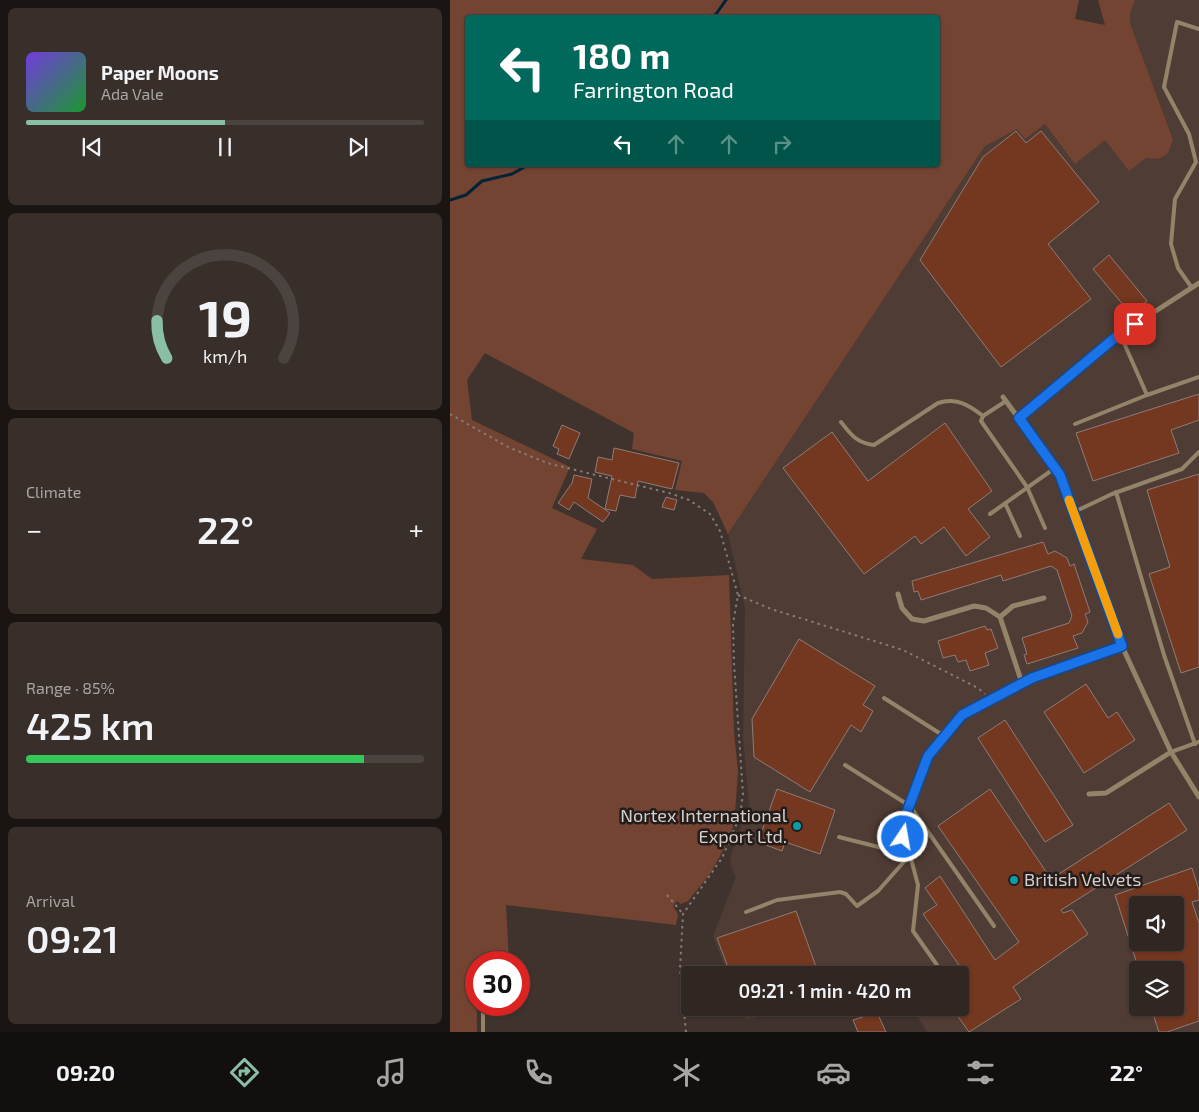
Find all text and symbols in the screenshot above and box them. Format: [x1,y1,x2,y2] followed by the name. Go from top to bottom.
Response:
[573,34,670,76] text: 180 m
[490,35,555,100] icon: left
[101,61,219,84] text: Paper Moons
[573,76,734,102] text: Farrington Road
[101,84,164,103] text: Ada Vale
[609,130,637,158] icon: left
[662,130,690,158] icon: ahead
[715,130,743,158] icon: ahead
[768,130,796,158] icon: right
[78,133,106,161] icon: previous
[211,133,239,161] icon: pause
[344,133,372,161] icon: next
[198,285,252,347] text: 19
[1114,303,1156,345] pin
[1121,310,1149,338] icon: arrive
[203,345,247,367] text: km/h
[26,482,81,501] text: Climate
[197,506,254,552] text: 22°
[26,512,42,546] text: −
[409,512,424,546] text: +
[26,678,115,697] text: Range · 85%
[26,702,155,748] text: 425 km
[620,804,788,847] place label: Nortex International Export Ltd.
[876,810,928,862] position arrow
[791,820,803,832] marker: Nortex International Export Ltd.
[1024,868,1141,890] place label: British Velvets
[1008,874,1020,886] marker: British Velvets
[26,891,75,910] text: Arrival
[1129,896,1184,1016] map controls
[1129,896,1184,951] button: sound
[26,915,119,961] text: 09:21
[465,951,530,1016] speed limit sign: 30
[1129,961,1184,1016] button: layers
[739,979,911,1002] text: 09:21 · 1 min · 420 m
[227,1055,262,1090] icon: directions
[374,1055,409,1090] icon: music
[521,1055,556,1090] icon: phone
[669,1055,704,1090] icon: climate
[816,1055,851,1090] icon: car
[963,1055,998,1090] icon: filters
[56,1059,115,1085] text: 09:20
[1110,1059,1143,1085] text: 22°

